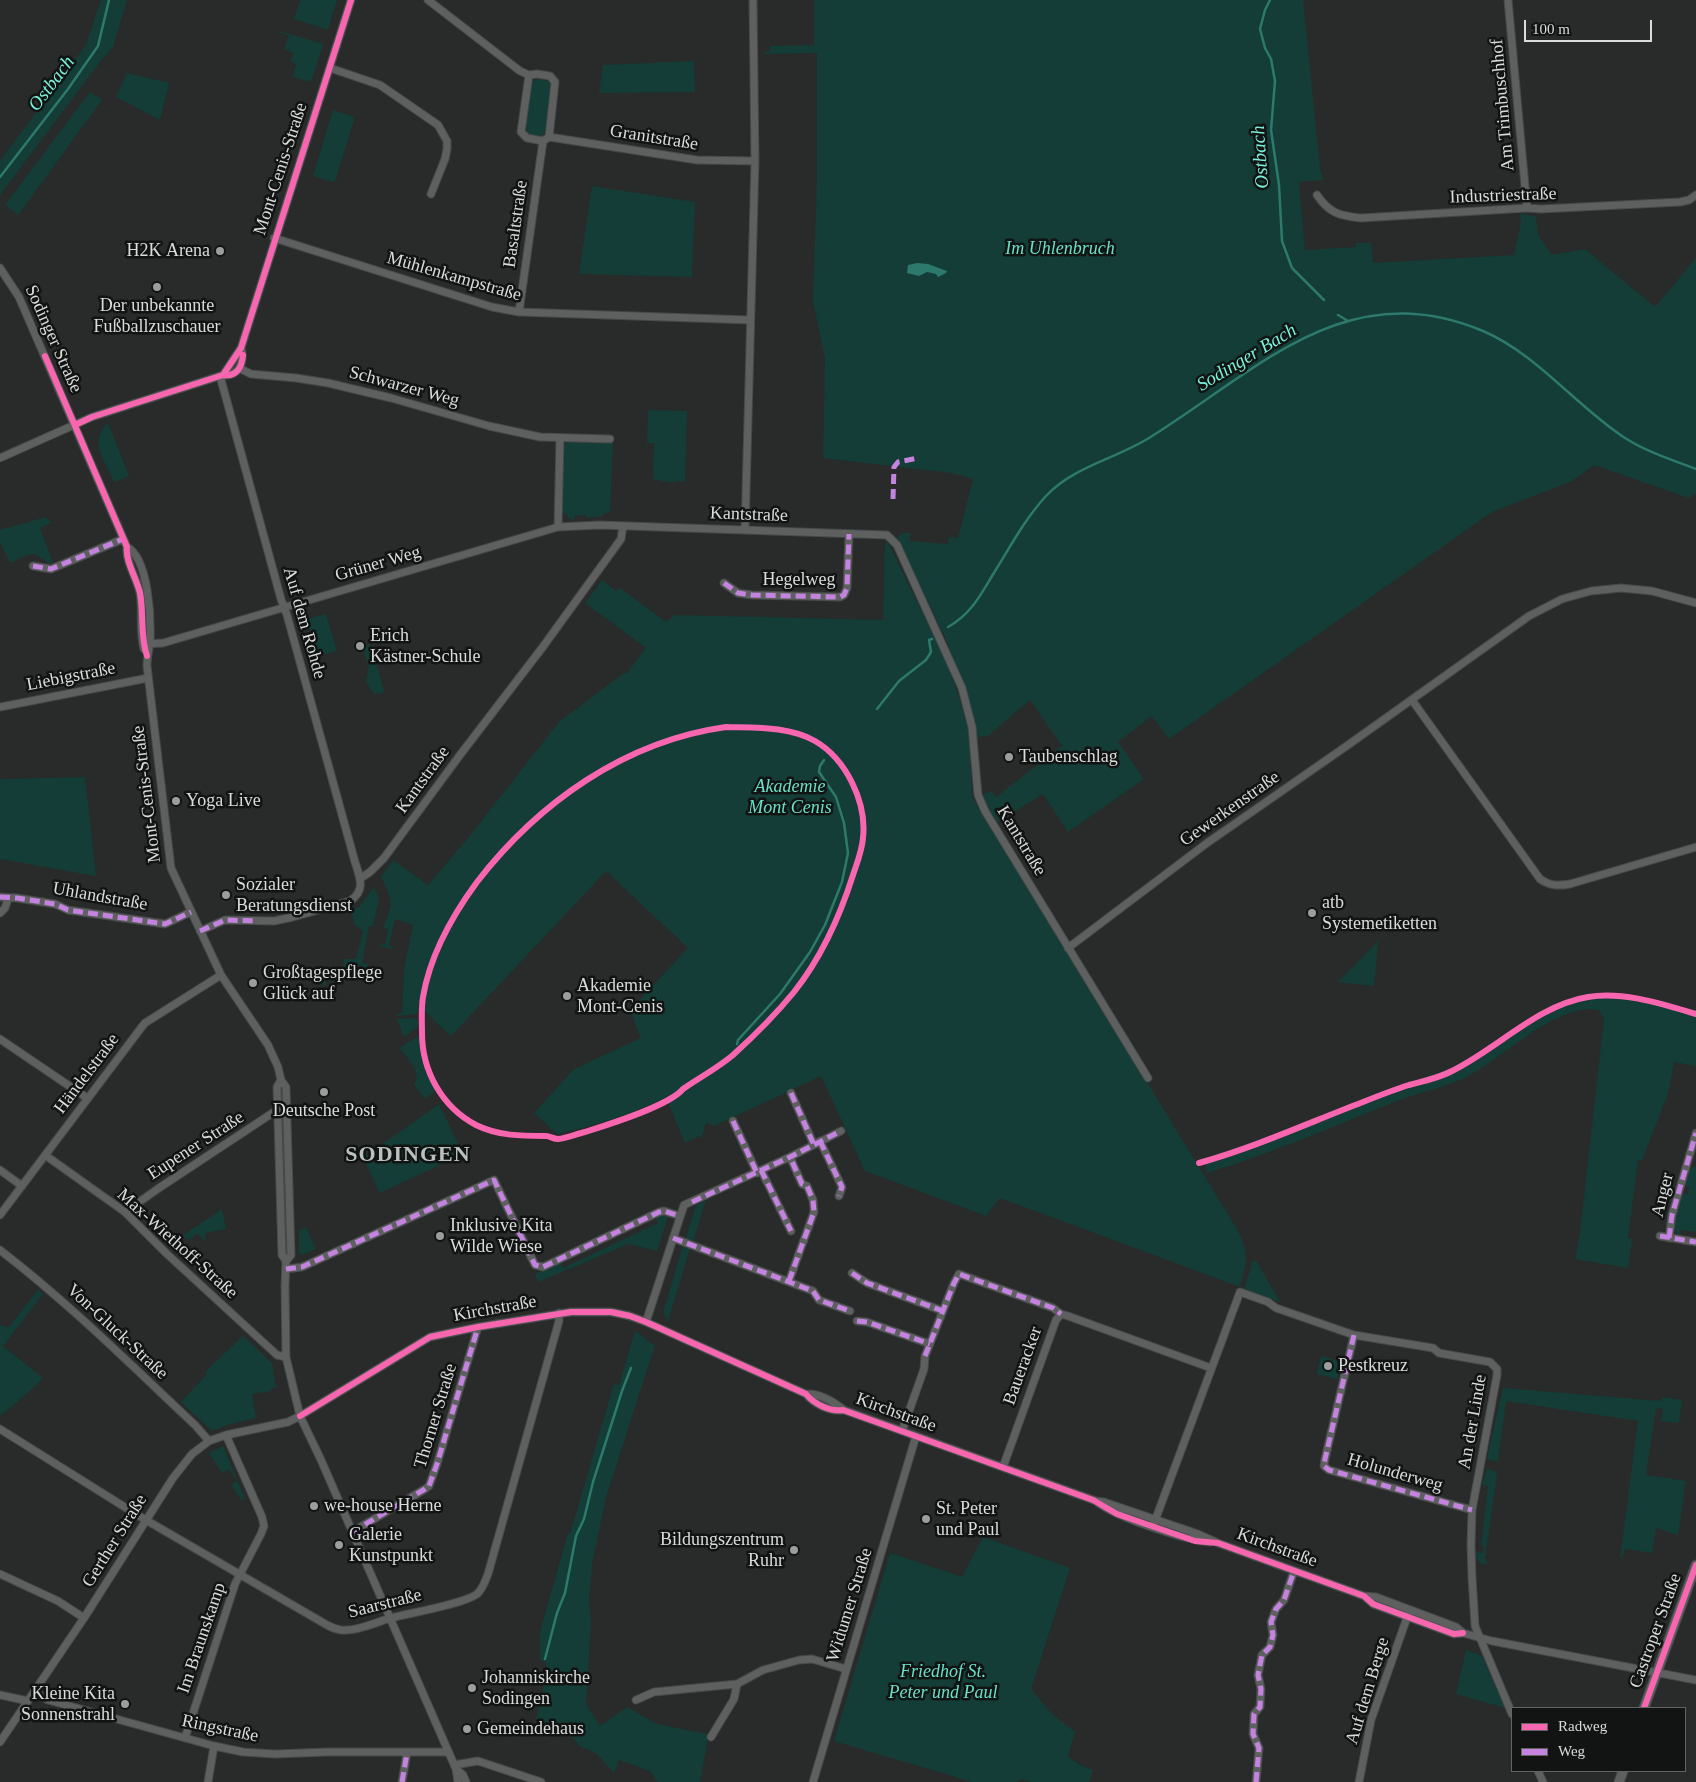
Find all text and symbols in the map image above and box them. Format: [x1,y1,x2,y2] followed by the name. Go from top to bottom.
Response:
[1526,10,1654,42] scale bar
[1532,21,1570,37] text: 100 m
[1486,38,1520,172] street label: Am Trimbuschhof
[24,52,80,116] water label: Ostbach
[249,100,313,238] street label: Mont-Cenis-Straße
[608,120,700,156] street label: Granitstraße
[1247,125,1275,189] water label: Ostbach
[499,179,533,269] street label: Basaltstraße
[1449,183,1557,209] street label: Industriestraße
[1005,238,1115,260] park label: Im Uhlenbruch
[127,240,210,262] place label: H2K Arena
[214,245,226,257] marker: H2K Arena
[384,247,524,307] street label: Mühlenkampstraße
[151,281,163,293] marker: Der unbekannte Fußballzuschauer
[20,282,86,396] street label: Sodinger Straße
[94,295,220,338] place label: Der unbekannte Fußballzuschauer
[1193,319,1301,397] water label: Sodinger Bach
[347,362,461,412] street label: Schwarzer Weg
[710,503,788,527] street label: Kantstraße
[333,541,423,587] street label: Grüner Weg
[278,565,330,681] street label: Auf dem Rohde
[763,569,835,591] street label: Hegelweg
[370,625,481,668] place label: Erich Kästner-Schule
[354,640,366,652] marker: Erich Kästner-Schule
[25,658,117,696] street label: Liebigstraße
[128,724,166,864] street label: Mont-Cenis-Straße
[391,742,455,818] street label: Kantstraße
[1019,746,1118,768] place label: Taubenschlag
[1003,751,1015,763] marker: Taubenschlag
[1176,767,1284,851] street label: Gewerkenstraße
[748,776,832,819] park label: Akademie Mont Cenis
[186,790,261,812] place label: Yoga Live
[170,795,182,807] marker: Yoga Live
[992,802,1050,880] street label: Kantstraße
[236,874,352,916] place label: Sozialer Beratungsdienst
[51,878,149,916] street label: Uhlandstraße
[220,889,232,901] marker: Sozialer Beratungsdienst
[1322,892,1437,934] place label: atb Systemetiketten
[1306,907,1318,919] marker: atb Systemetiketten
[263,962,382,1004] place label: Großtagespflege Glück auf
[577,975,663,1018] place label: Akademie Mont-Cenis
[247,977,259,989] marker: Großtagespflege Glück auf
[561,990,573,1002] marker: Akademie Mont-Cenis
[50,1030,124,1118] street label: Händelstraße
[318,1086,330,1098] marker: Deutsche Post
[273,1100,375,1122] place label: Deutsche Post
[144,1107,248,1185] street label: Eupener Straße
[344,1142,472,1168] district label: SODINGEN
[1647,1171,1679,1219] street label: Anger
[112,1184,242,1304] street label: Max-Wiethoff-Straße
[450,1215,552,1258] place label: Inklusive Kita Wilde Wiese
[434,1230,446,1242] marker: Inklusive Kita Wilde Wiese
[62,1280,172,1384] street label: Von-Gluck-Straße
[452,1291,538,1327] street label: Kirchstraße
[999,1324,1047,1408] street label: Baueracker
[1338,1355,1408,1377] place label: Pestkreuz
[1322,1360,1334,1372] marker: Pestkreuz
[410,1361,462,1471] street label: Thorner Straße
[1454,1373,1492,1471] street label: An der Linde
[853,1388,939,1438] street label: Kirchstraße
[1345,1449,1445,1497] street label: Holunderweg
[78,1491,152,1591] street label: Gerther Straße
[324,1495,441,1517] place label: we-house Herne
[936,1498,1000,1540] place label: St. Peter und Paul
[308,1500,320,1512] marker: we-house Herne
[920,1513,932,1525] marker: St. Peter und Paul
[1234,1523,1320,1573] street label: Kirchstraße
[349,1524,433,1566] place label: Galerie Kunstpunkt
[660,1529,784,1572] place label: Bildungszentrum Ruhr
[333,1539,345,1551] marker: Galerie Kunstpunkt
[788,1544,800,1556] marker: Bildungszentrum Ruhr
[822,1546,878,1664] street label: Widumer Straße
[1625,1571,1687,1691] street label: Castroper Straße
[173,1580,231,1696] street label: Im Braunskamp
[346,1584,424,1624] street label: Saarstraße
[1341,1635,1395,1747] street label: Auf dem Berge
[889,1661,997,1704] park label: Friedhof St. Peter und Paul
[482,1667,590,1710] place label: Johanniskirche Sodingen
[466,1682,478,1694] marker: Johanniskirche Sodingen
[21,1683,115,1726] place label: Kleine Kita Sonnenstrahl
[119,1698,131,1710] marker: Kleine Kita Sonnenstrahl
[1511,1707,1686,1772] legend
[180,1710,260,1748] street label: Ringstraße
[477,1718,584,1740] place label: Gemeindehaus
[1558,1718,1607,1734] text: Radweg
[461,1723,473,1735] marker: Gemeindehaus
[1558,1743,1585,1759] text: Weg

